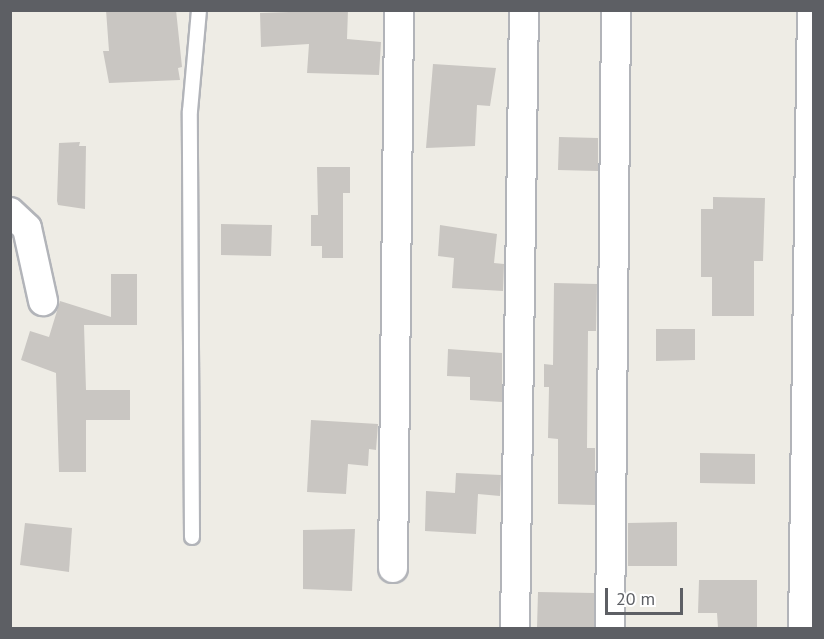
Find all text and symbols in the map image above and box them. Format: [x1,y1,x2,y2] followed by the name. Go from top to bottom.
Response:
[608,576,686,614] scale bar
[616,587,655,610] text: 20 m

